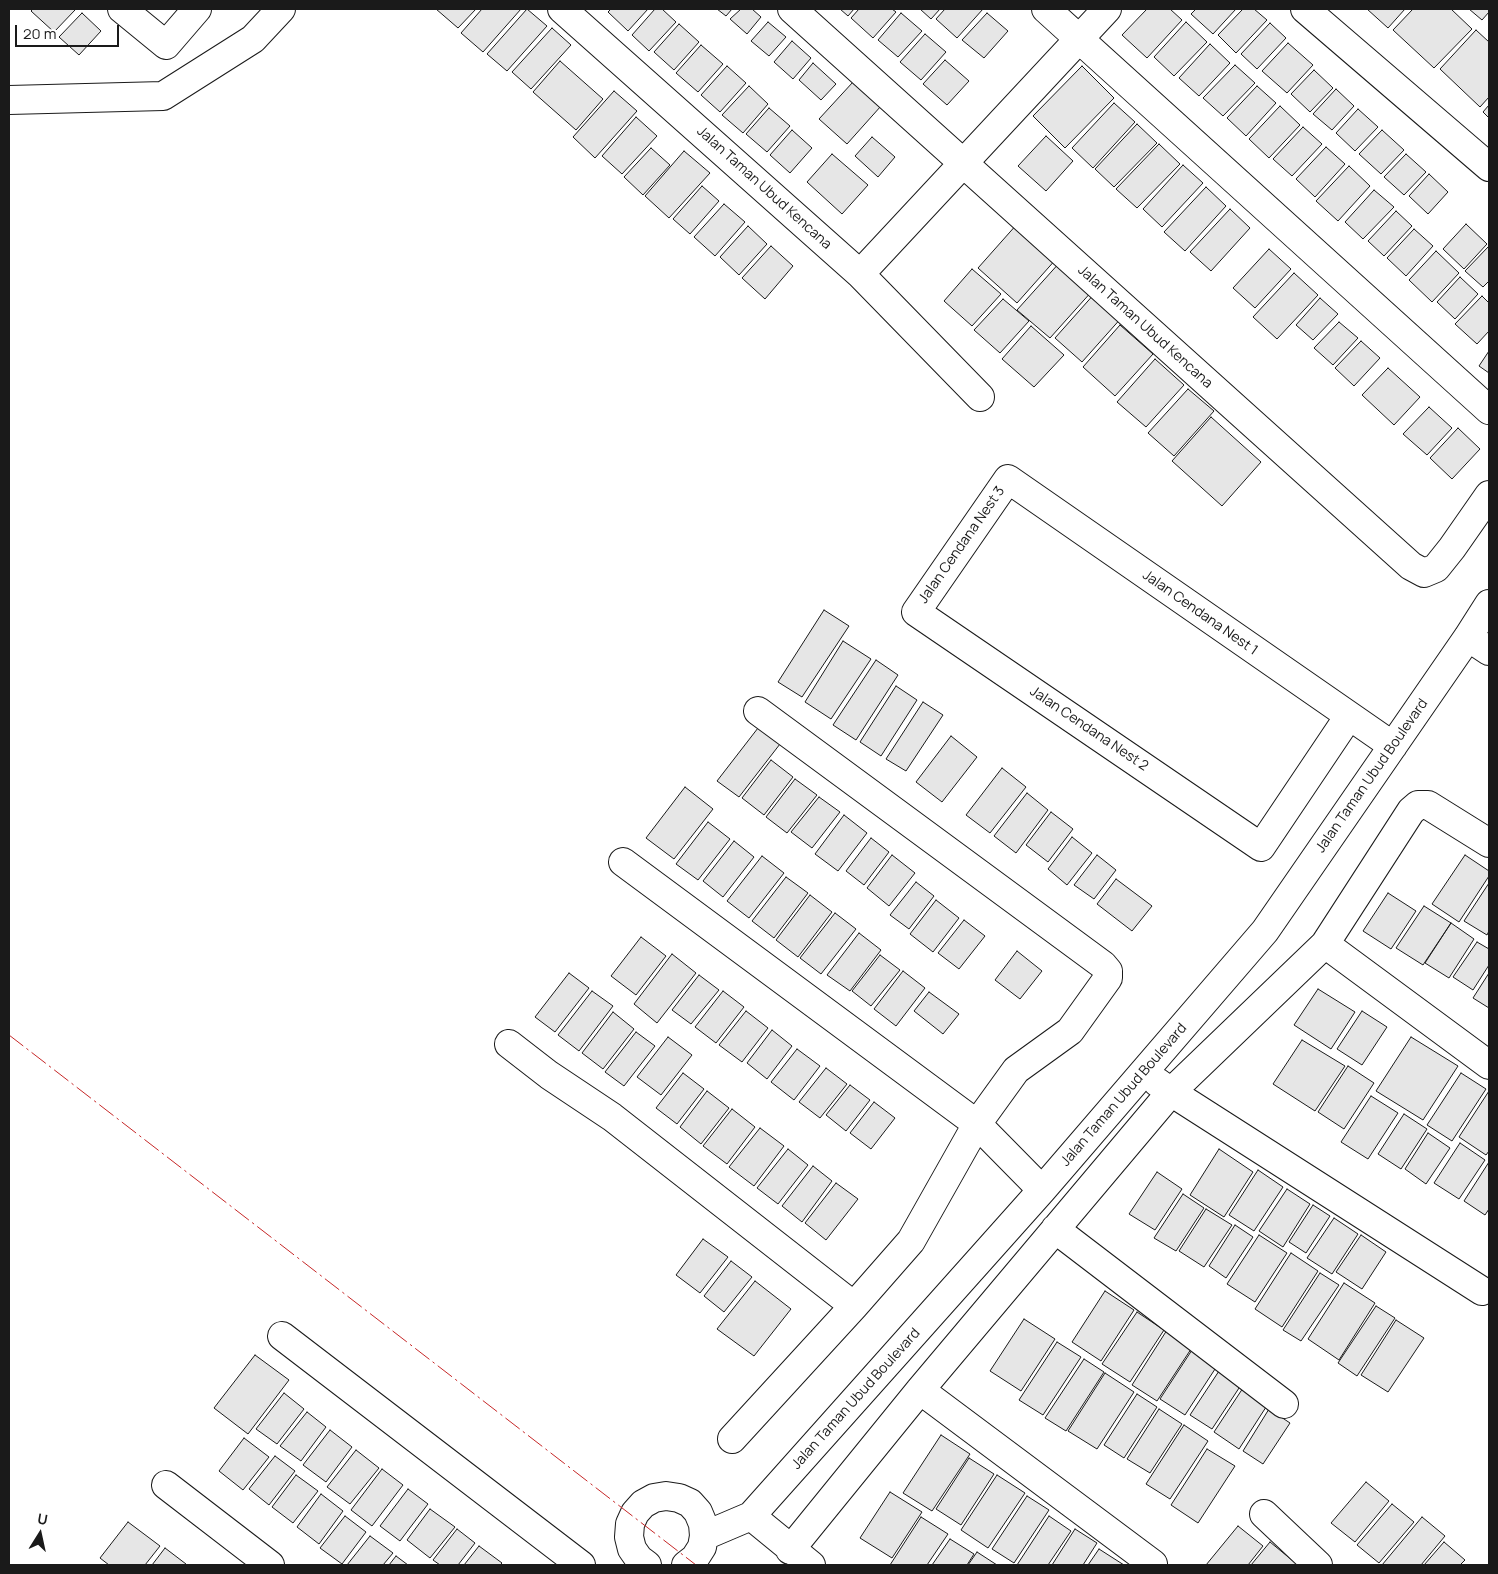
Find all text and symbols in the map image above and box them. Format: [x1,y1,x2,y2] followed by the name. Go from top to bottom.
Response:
[18,15,121,47] scale bar
[23,23,56,44] text: 20 m
[693,123,835,253] street label: Jalan Taman Ubud Kencana
[1074,262,1216,392] street label: Jalan Taman Ubud Kencana
[915,483,1009,607] street label: Jalan Cendana Nest 3
[1139,567,1261,659] street label: Jalan Cendana Nest 1
[1027,683,1151,775] street label: Jalan Cendana Nest 2
[1312,696,1432,856] street label: Jalan Taman Ubud Boulevard
[1057,1020,1191,1170] street label: Jalan Taman Ubud Boulevard
[788,1325,924,1473] street label: Jalan Taman Ubud Boulevard
[15,1509,65,1559] north arrow
[36,1509,49,1529] text: U

